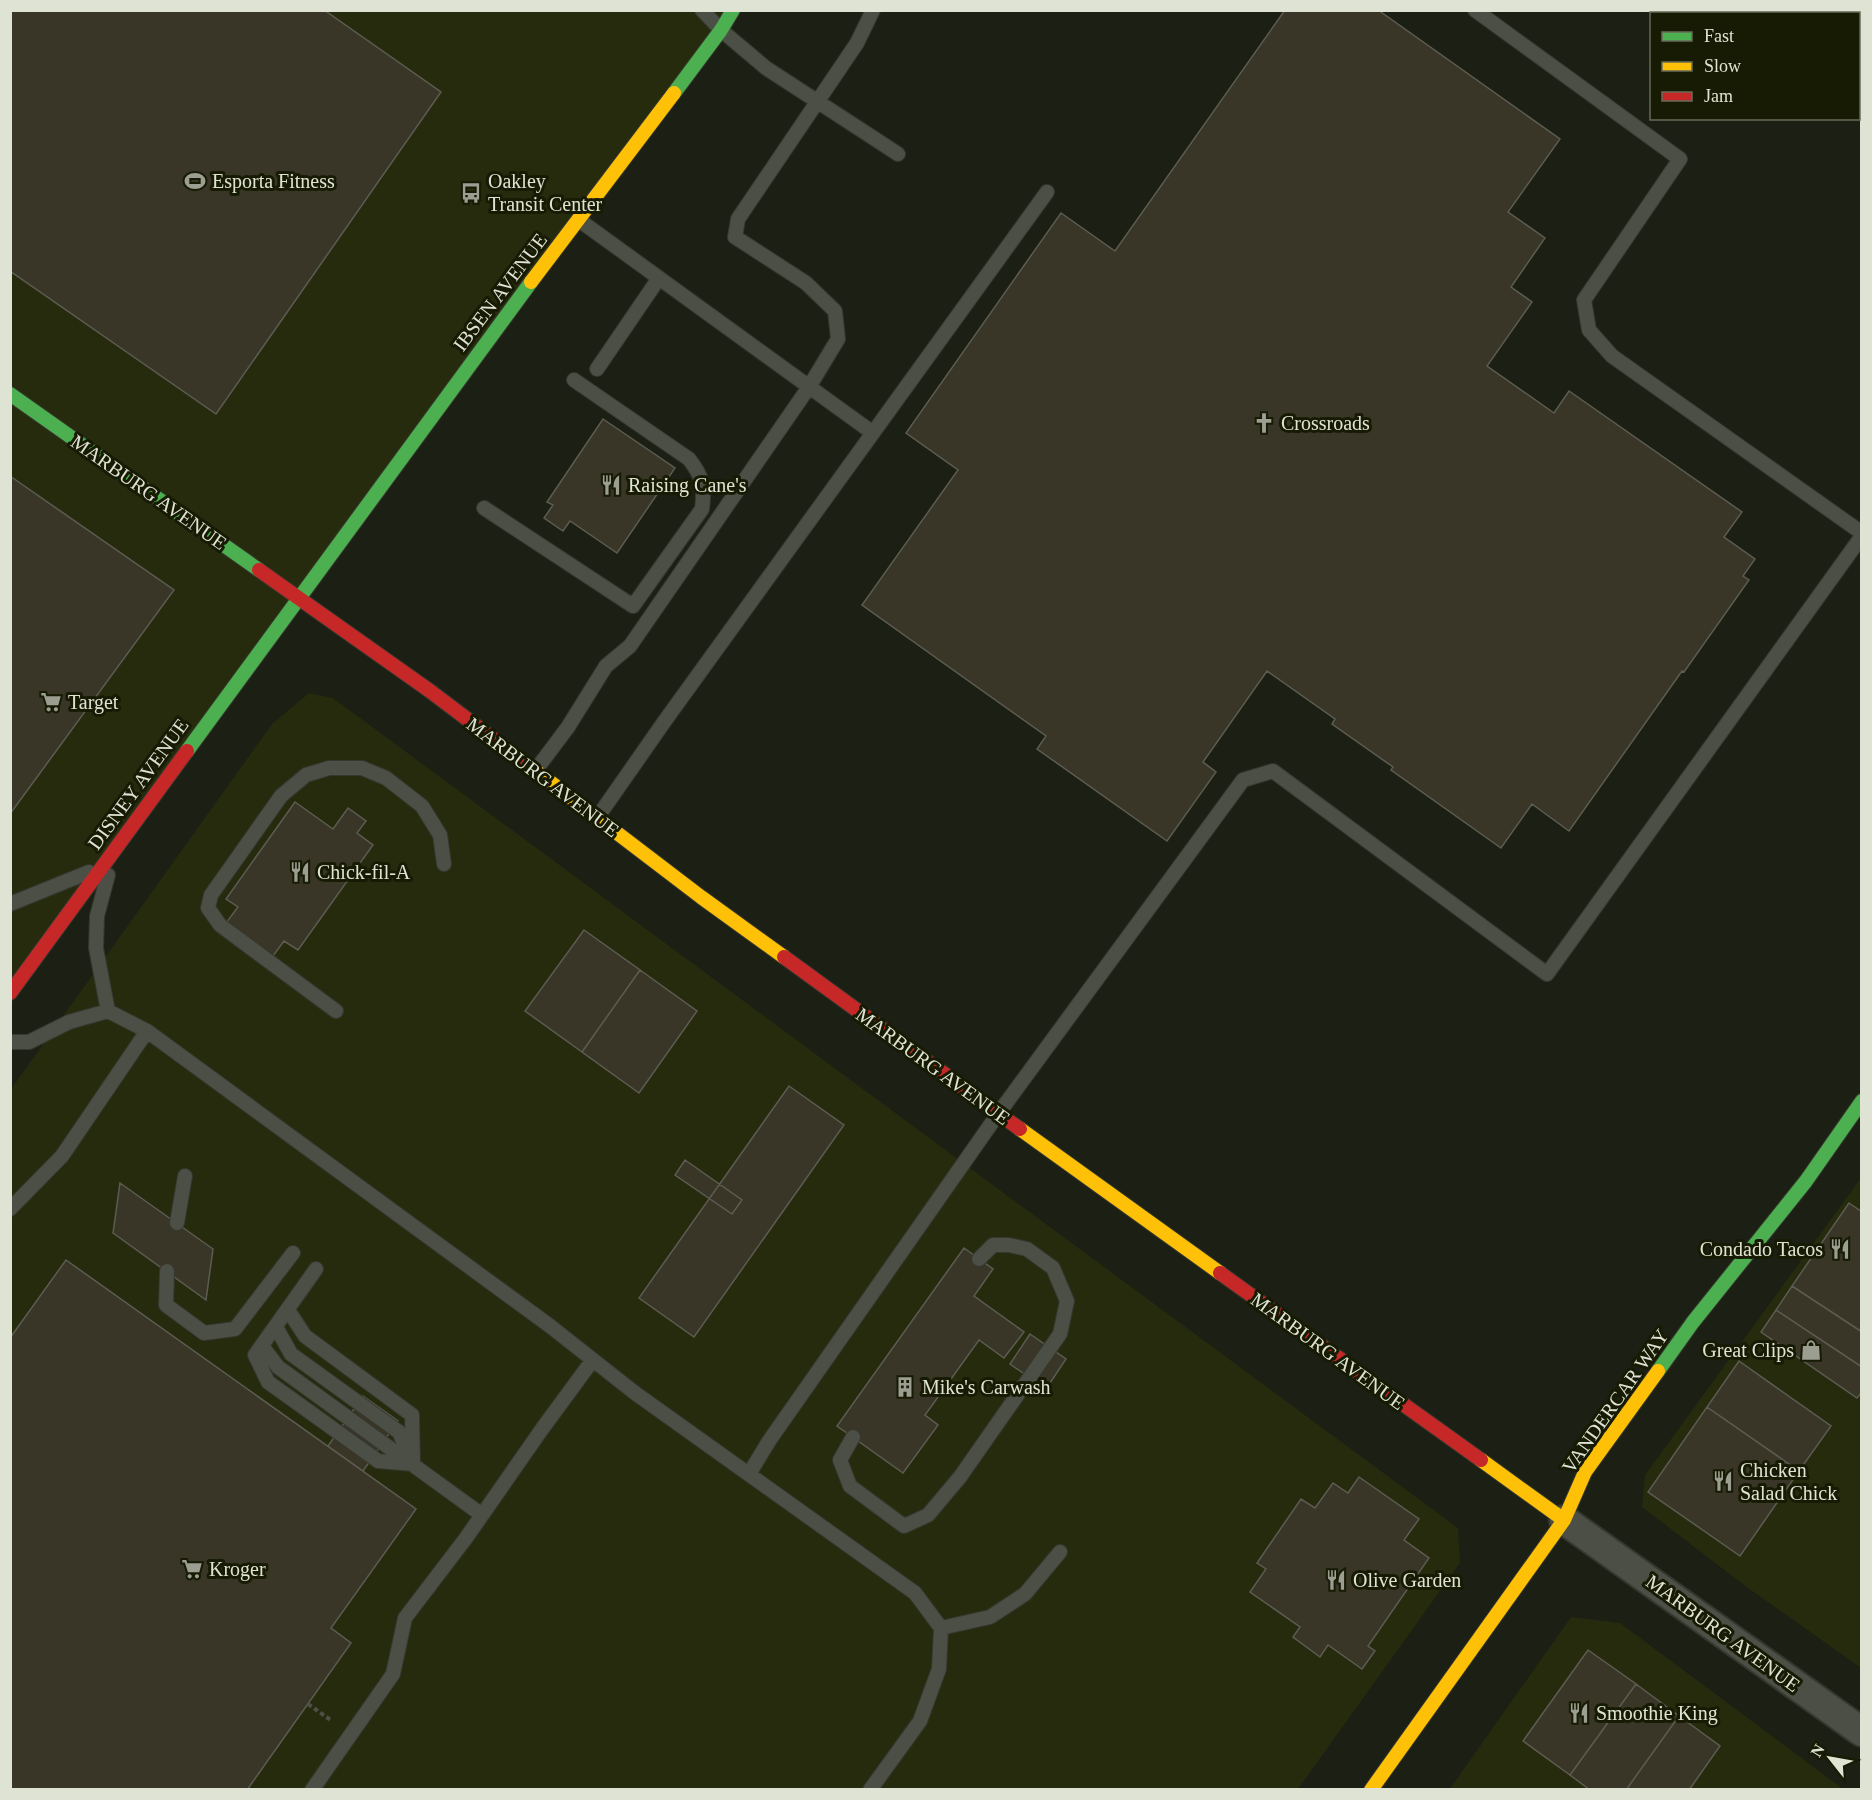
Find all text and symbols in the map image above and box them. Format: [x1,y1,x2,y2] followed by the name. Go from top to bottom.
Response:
[1650,12,1860,120] legend
[1704,26,1734,46] text: Fast
[1704,56,1741,76] text: Slow
[1704,86,1733,106] text: Jam
[183,169,207,193] sports icon: Esporta Fitness
[212,170,335,193] place label: Esporta Fitness
[488,170,603,215] place label: Oakley Transit Center
[459,181,483,205] bus stop icon: Oakley Transit Center
[449,229,551,355] street label: IBSEN AVENUE
[1252,411,1276,435] church icon: Crossroads
[1281,412,1370,434] place label: Crossroads
[67,430,231,554] street label: MARBURG AVENUE
[599,473,623,497] restaurant icon: Raising Cane's
[628,474,747,497] place label: Raising Cane's
[39,690,63,714] supermarket icon: Target
[68,691,119,714] place label: Target
[463,713,623,841] street label: MARBURG AVENUE
[83,714,193,854] street label: DISNEY AVENUE
[288,860,312,884] restaurant icon: Chick-fil-A
[317,861,411,883] place label: Chick-fil-A
[852,1003,1014,1129] street label: MARBURG AVENUE
[1828,1237,1852,1261] restaurant icon: Condado Tacos
[1700,1238,1823,1260] place label: Condado Tacos
[1247,1288,1409,1414] street label: MARBURG AVENUE
[1557,1325,1673,1477] street label: VANDERCAR WAY
[1799,1338,1823,1362] shop icon: Great Clips
[1702,1339,1794,1362] place label: Great Clips
[893,1375,917,1399] building icon: Mike's Carwash
[922,1376,1051,1398] place label: Mike's Carwash
[1740,1459,1837,1504] place label: Chicken Salad Chick
[1711,1469,1735,1493] restaurant icon: Chicken Salad Chick
[180,1557,204,1581] supermarket icon: Kroger
[209,1558,266,1581] place label: Kroger
[1324,1568,1348,1592] restaurant icon: Olive Garden
[1353,1569,1461,1591] place label: Olive Garden
[1642,1570,1804,1696] street label: MARBURG AVENUE
[1567,1701,1591,1725] restaurant icon: Smoothie King
[1596,1702,1718,1725] place label: Smoothie King
[1800,1728,1860,1788] north arrow
[1807,1741,1828,1760] text: N

